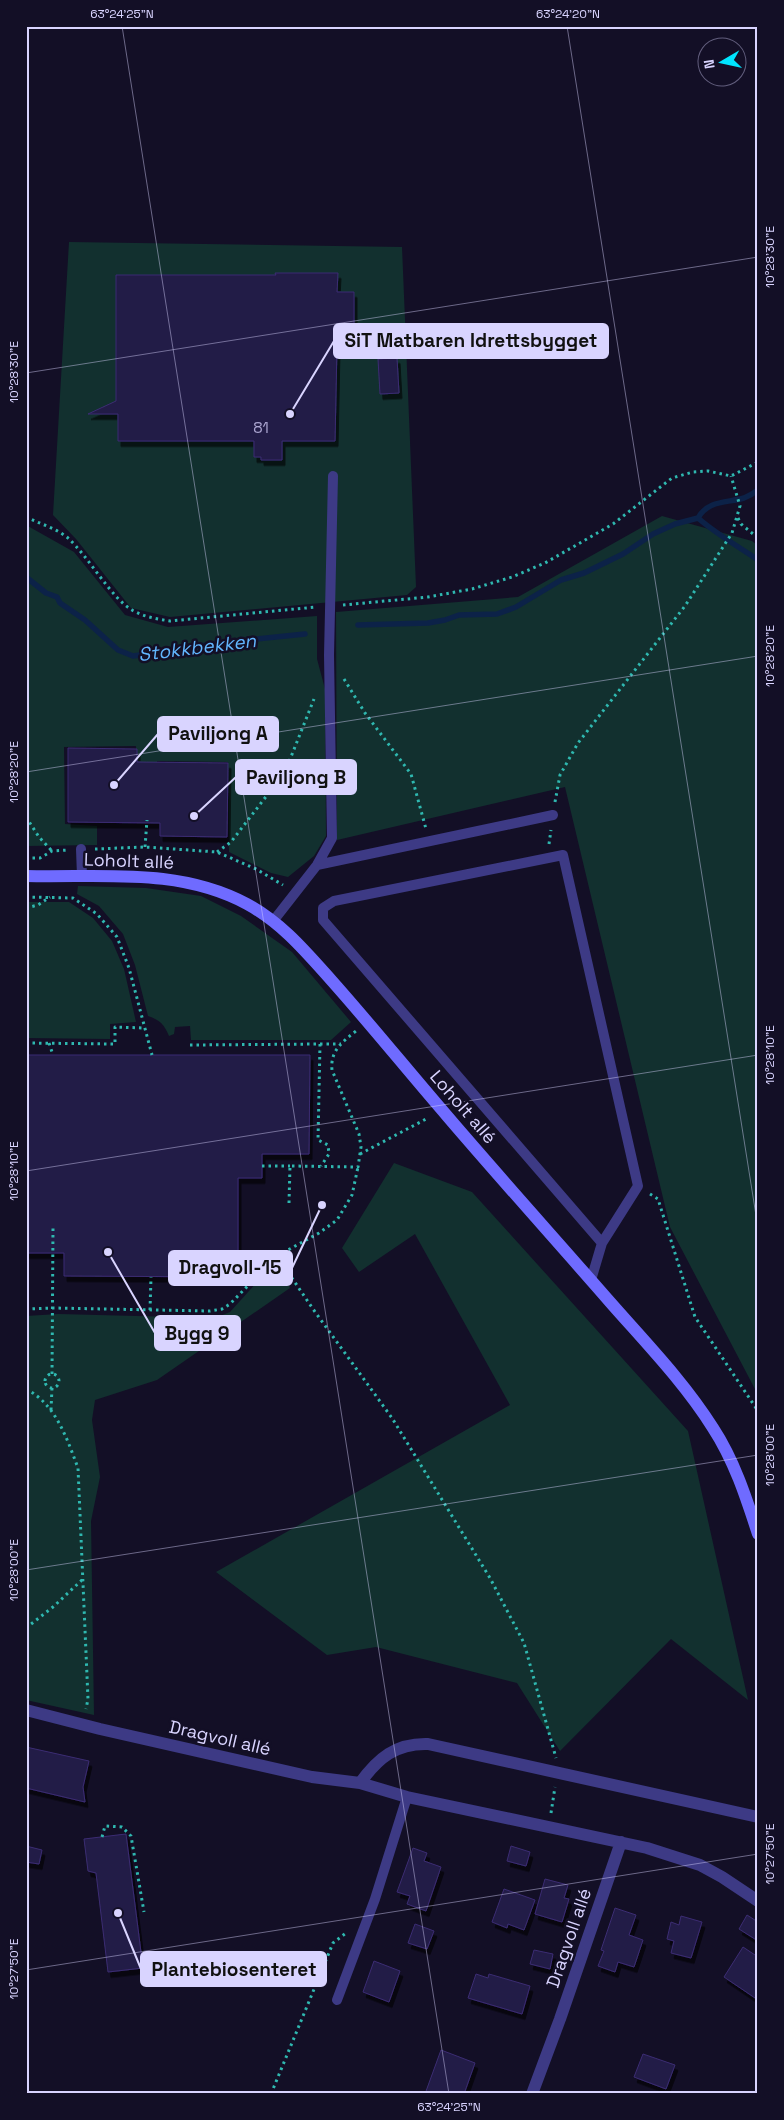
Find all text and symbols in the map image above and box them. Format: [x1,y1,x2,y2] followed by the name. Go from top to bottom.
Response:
[90,6,154,22] text: 63°24'25"N
[536,6,600,22] text: 63°24'20"N
[696,38,746,88] north arrow
[700,58,719,70] text: N
[762,226,778,288] text: 10°28'30"E
[334,324,608,358] callout: SiT Matbaren Idrettsbygget
[345,328,598,353] text: SiT Matbaren Idrettsbygget
[6,341,22,403] text: 10°28'30"E
[253,418,269,437] house number: 81
[762,625,778,687] text: 10°28'20"E
[137,628,258,667] water label: Stokkbekken
[158,717,278,751] callout: Paviljong A
[168,721,268,746] text: Paviljong A
[6,741,22,803] text: 10°28'20"E
[236,760,356,794] callout: Paviljong B
[246,765,346,790] text: Paviljong B
[84,847,174,874] street label: Loholt allé
[762,1025,778,1085] text: 10°28'10"E
[425,1065,502,1148] street label: Loholt allé
[6,1141,22,1201] text: 10°28'10"E
[169,1251,292,1285] callout: Dragvoll-15
[179,1255,281,1280] text: Dragvoll-15
[155,1316,240,1350] callout: Bygg 9
[164,1321,230,1346] text: Bygg 9
[762,1424,778,1486] text: 10°28'00"E
[6,1539,22,1601] text: 10°28'00"E
[167,1715,273,1760] street label: Dragvoll allé
[762,1823,778,1884] text: 10°27'50"E
[541,1885,596,1991] street label: Dragvoll allé
[6,1938,22,1999] text: 10°27'50"E
[141,1952,326,1986] callout: Plantebiosenteret
[151,1957,317,1982] text: Plantebiosenteret
[417,2099,481,2115] text: 63°24'25"N

